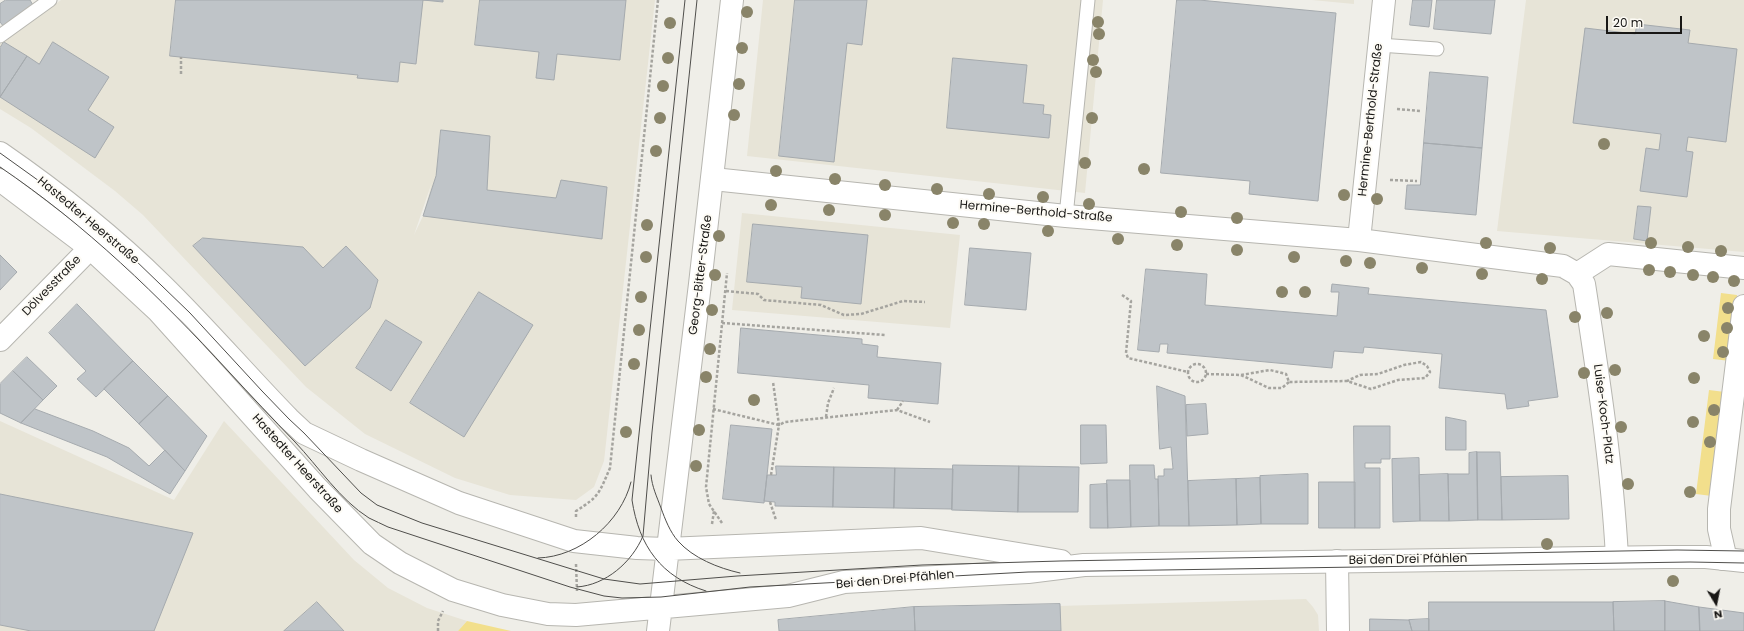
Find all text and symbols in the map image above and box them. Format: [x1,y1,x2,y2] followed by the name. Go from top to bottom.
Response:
[1608,8,1684,34] scale bar
[1613,14,1643,31] text: 20 m
[1356,43,1386,197] street label: Hermine-Berthold-Straße
[34,174,142,268] street label: Hastedter Heerstraße
[959,198,1113,226] street label: Hermine-Berthold-Straße
[686,214,716,336] street label: Georg-Bitter-Straße
[20,253,84,319] street label: Dölvesstraße
[1590,363,1616,465] street label: Luise-Koch-Platz
[249,411,345,517] street label: Hastedter Heerstraße
[1349,552,1467,568] street label: Bei den Drei Pfählen
[835,568,955,592] street label: Bei den Drei Pfählen
[1696,583,1736,623] north arrow
[1713,606,1724,623] text: N

